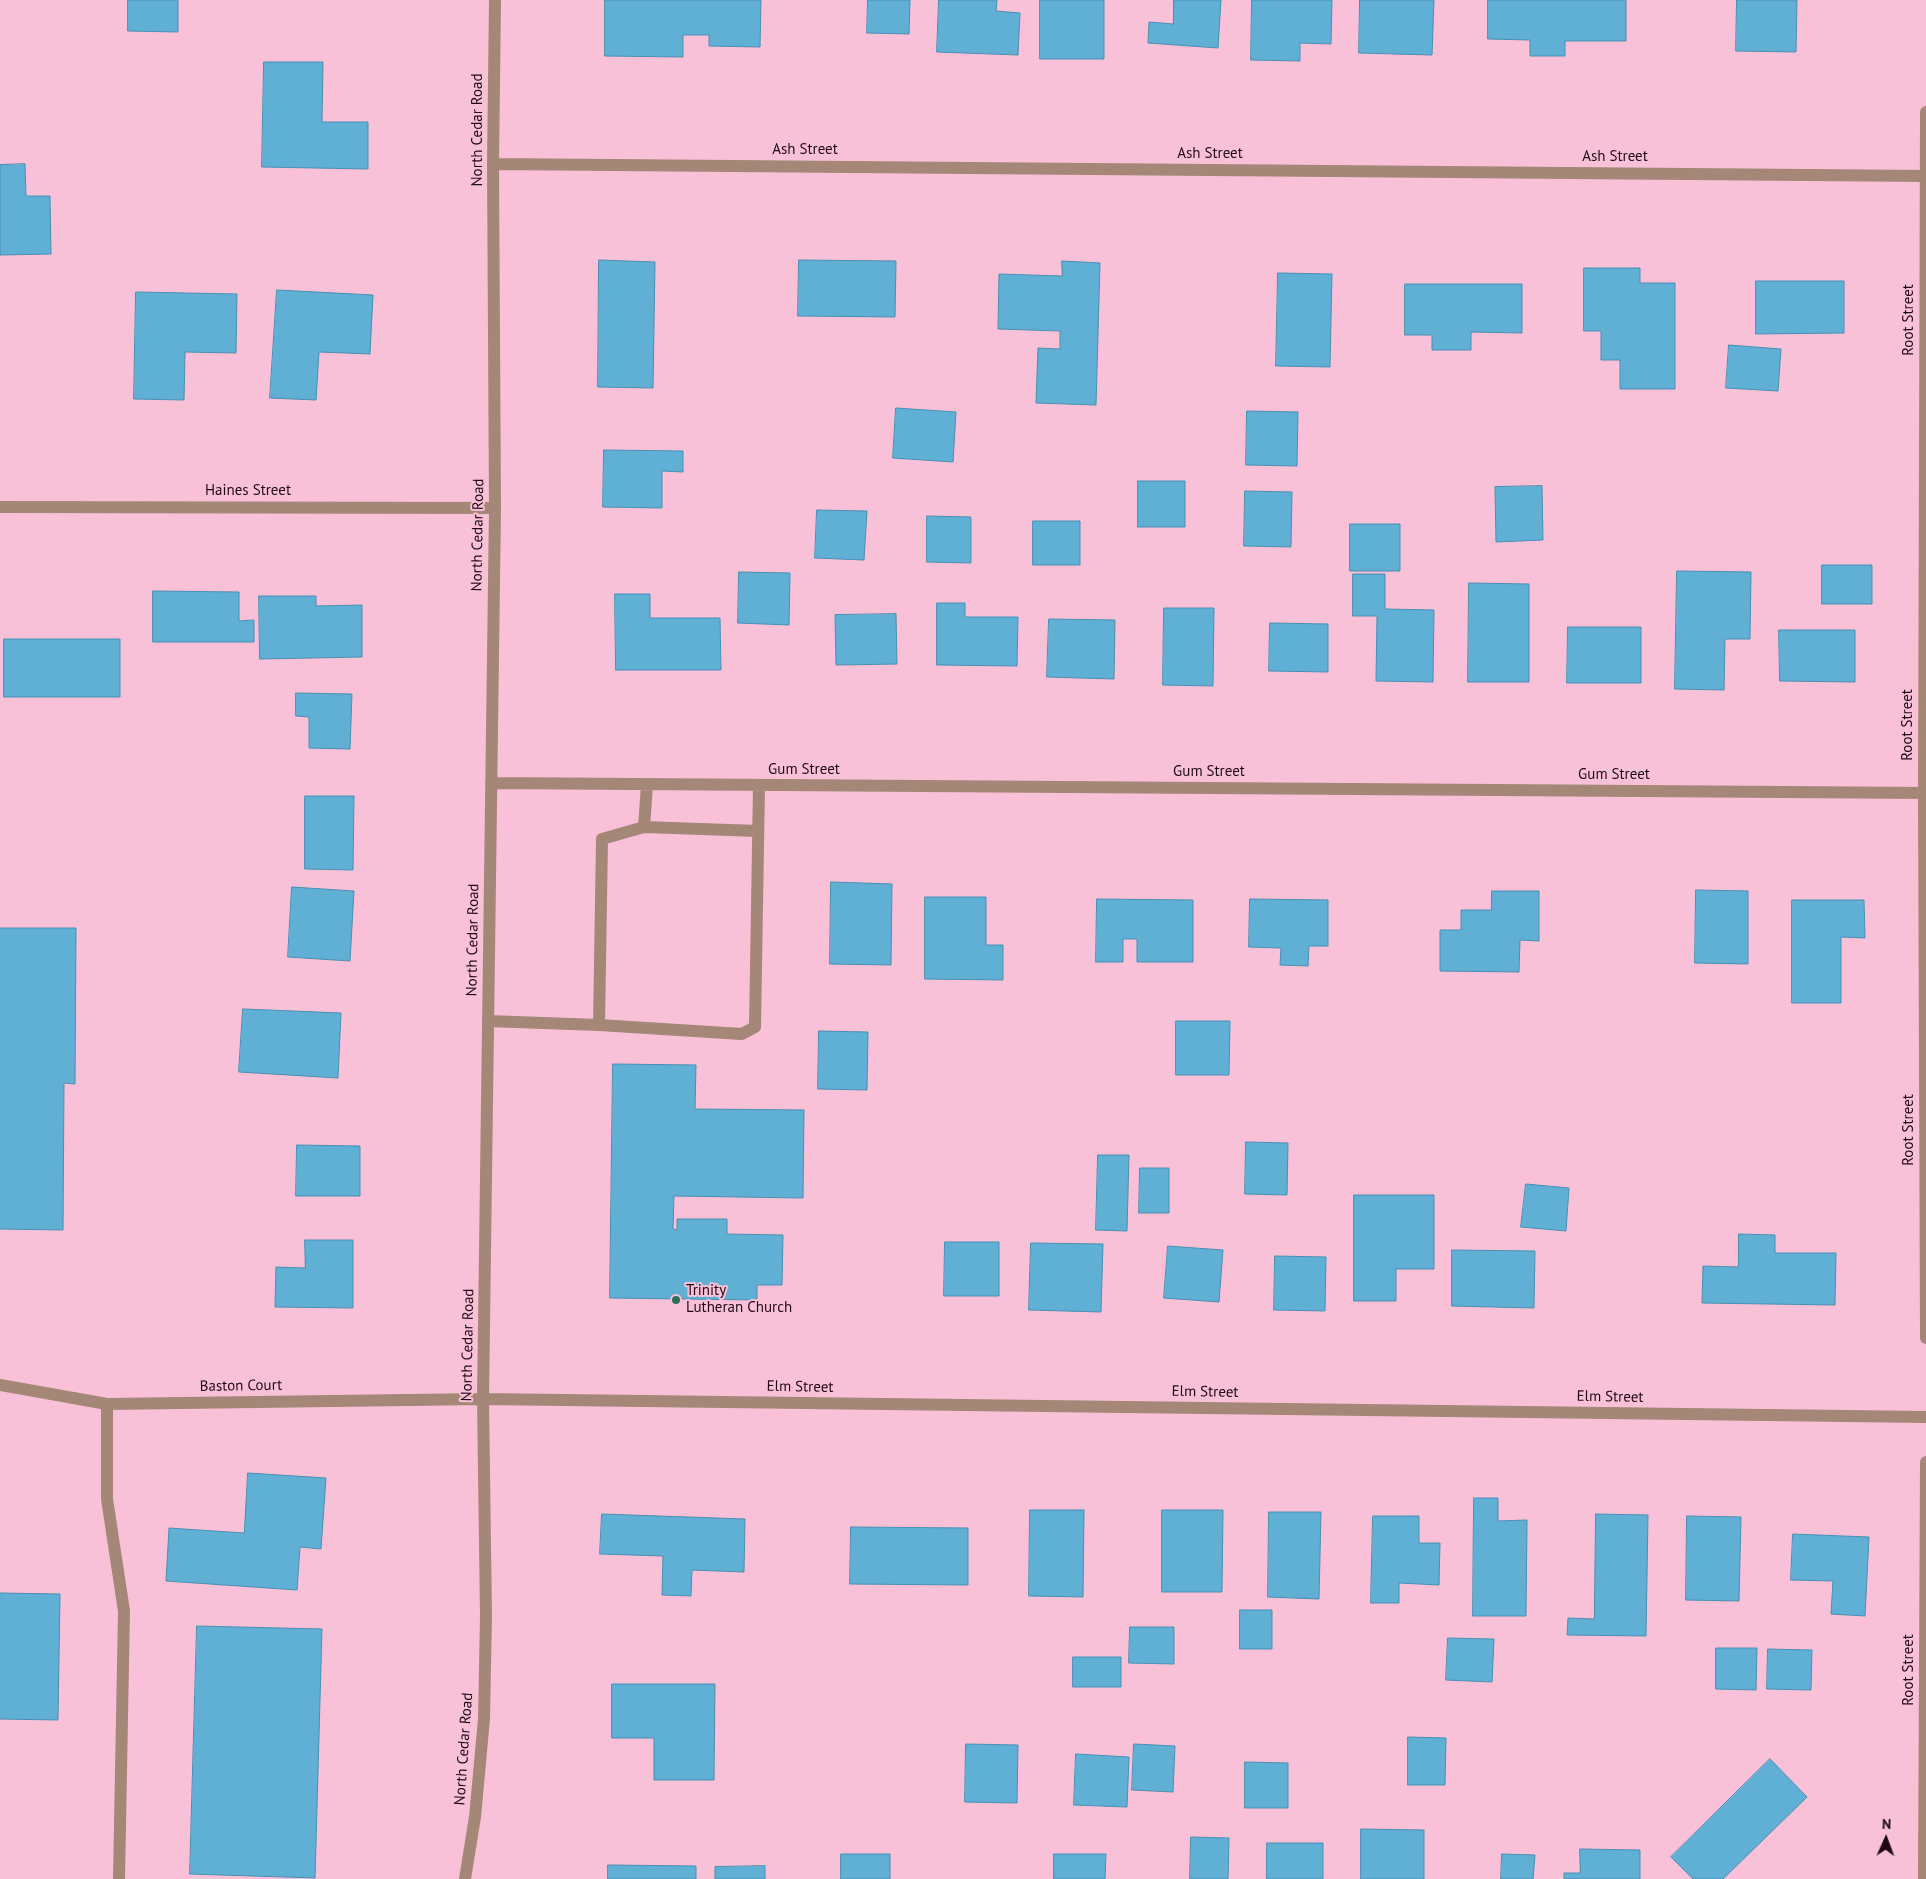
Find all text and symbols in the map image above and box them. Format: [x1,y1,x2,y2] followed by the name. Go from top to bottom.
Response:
[469,73,487,187] street label: North Cedar Road
[772,141,838,159] street label: Ash Street
[1177,145,1243,163] street label: Ash Street
[1582,148,1648,166] street label: Ash Street
[1900,284,1918,356] street label: Root Street
[468,478,488,592] street label: North Cedar Road
[205,482,291,500] street label: Haines Street
[1899,689,1917,761] street label: Root Street
[768,761,840,779] street label: Gum Street
[1173,763,1245,781] street label: Gum Street
[1578,766,1650,784] street label: Gum Street
[463,883,483,997] street label: North Cedar Road
[1900,1094,1918,1166] street label: Root Street
[686,1282,792,1317] place label: Trinity Lutheran Church
[458,1288,478,1402] street label: North Cedar Road
[670,1294,682,1306] marker: Trinity Lutheran Church
[200,1376,282,1396] street label: Baston Court
[766,1377,834,1397] street label: Elm Street
[1171,1382,1239,1402] street label: Elm Street
[1576,1387,1644,1407] street label: Elm Street
[1900,1634,1918,1706] street label: Root Street
[451,1692,477,1806] street label: North Cedar Road
[1861,1814,1911,1864] north arrow
[1882,1815,1891,1833] text: N

